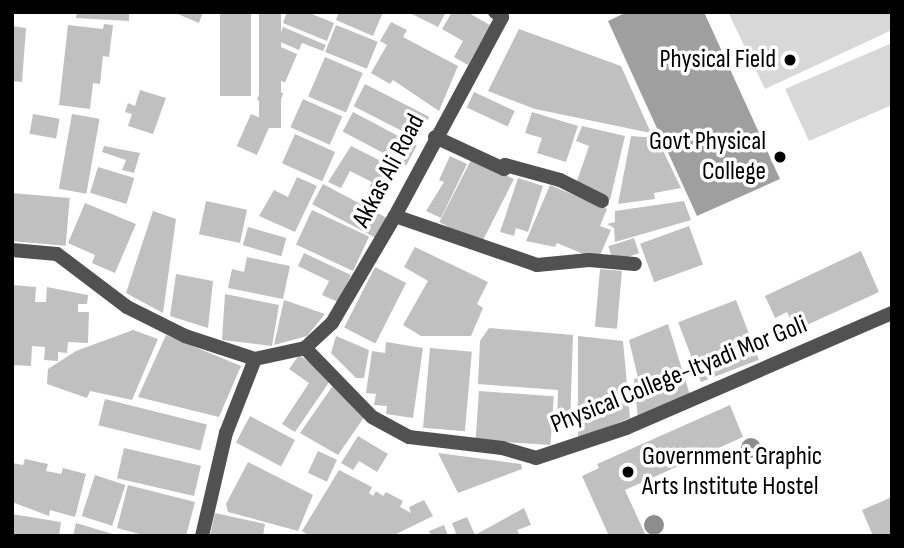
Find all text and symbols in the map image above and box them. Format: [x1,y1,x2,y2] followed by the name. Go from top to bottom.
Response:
[660,44,776,76] place label: Physical Field
[782,52,798,68] marker: Physical Field
[346,109,432,233] street label: Akkas Ali Road
[649,126,766,188] place label: Govt Physical College
[772,149,788,165] marker: Govt Physical College
[546,309,812,441] street label: Physical College-Ityadi Mor Goli
[642,441,822,503] place label: Government Graphic Arts Institute Hostel
[620,464,636,480] marker: Government Graphic Arts Institute Hostel

